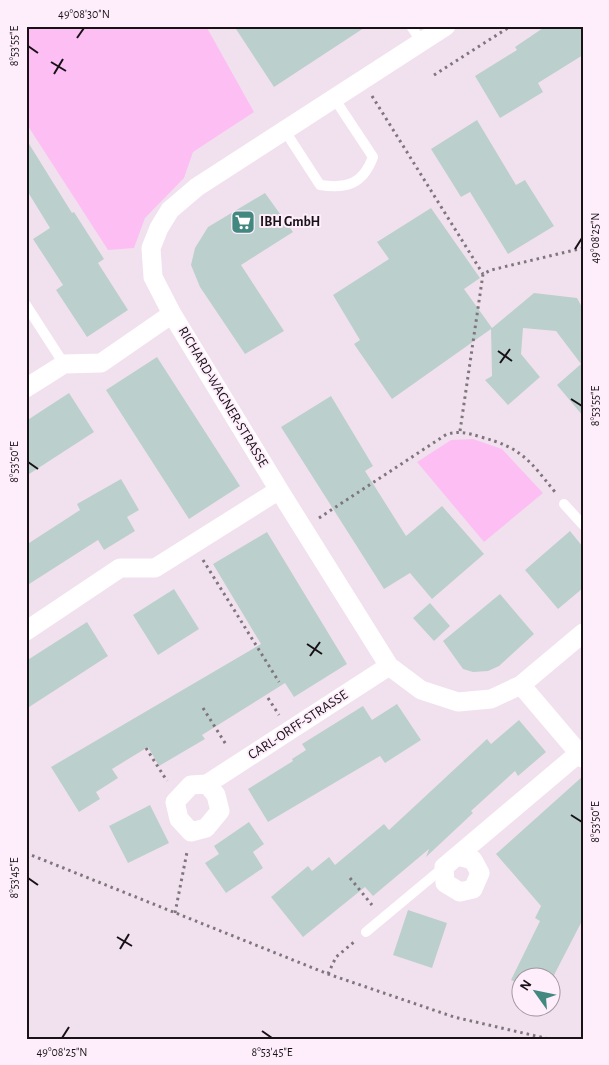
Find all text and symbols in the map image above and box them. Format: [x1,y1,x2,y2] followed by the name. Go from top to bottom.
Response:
[58,8,110,20] text: 49°08'30"N
[8,26,20,66] text: 8°53'55"E
[230,209,256,235] supermarket icon: IBH GmbH
[589,213,601,263] text: 49°08'25"N
[260,215,320,229] place label: IBH GmbH
[175,324,271,470] street label: RICHARD-WAGNER-STRASSE
[589,386,601,426] text: 8°53'55"E
[8,441,20,483] text: 8°53'50"E
[246,688,350,762] street label: CARL-ORFF-STRASSE
[589,801,601,843] text: 8°53'50"E
[8,857,20,899] text: 8°53'45"E
[512,968,562,1018] north arrow
[517,978,534,993] text: N
[37,1046,87,1058] text: 49°08'25"N
[251,1046,293,1058] text: 8°53'45"E

